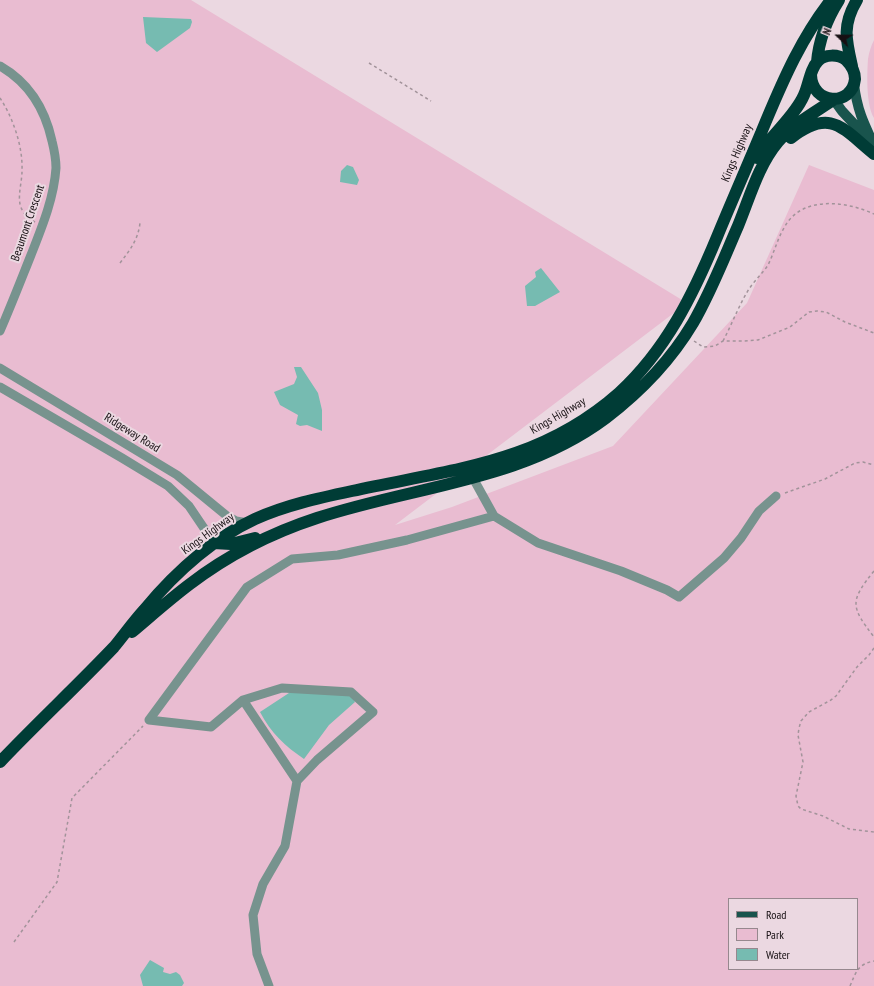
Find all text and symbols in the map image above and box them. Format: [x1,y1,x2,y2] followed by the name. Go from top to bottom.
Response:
[818,16,858,56] north arrow
[819,26,834,37] text: N
[718,122,756,184] street label: Kings Highway
[8,183,48,263] street label: Beaumont Crescent
[528,394,588,438] street label: Kings Highway
[101,410,163,456] street label: Ridgeway Road
[179,510,237,558] street label: Kings Highway
[728,898,858,970] legend
[766,907,786,922] text: Road
[766,927,784,942] text: Park
[766,947,790,962] text: Water

